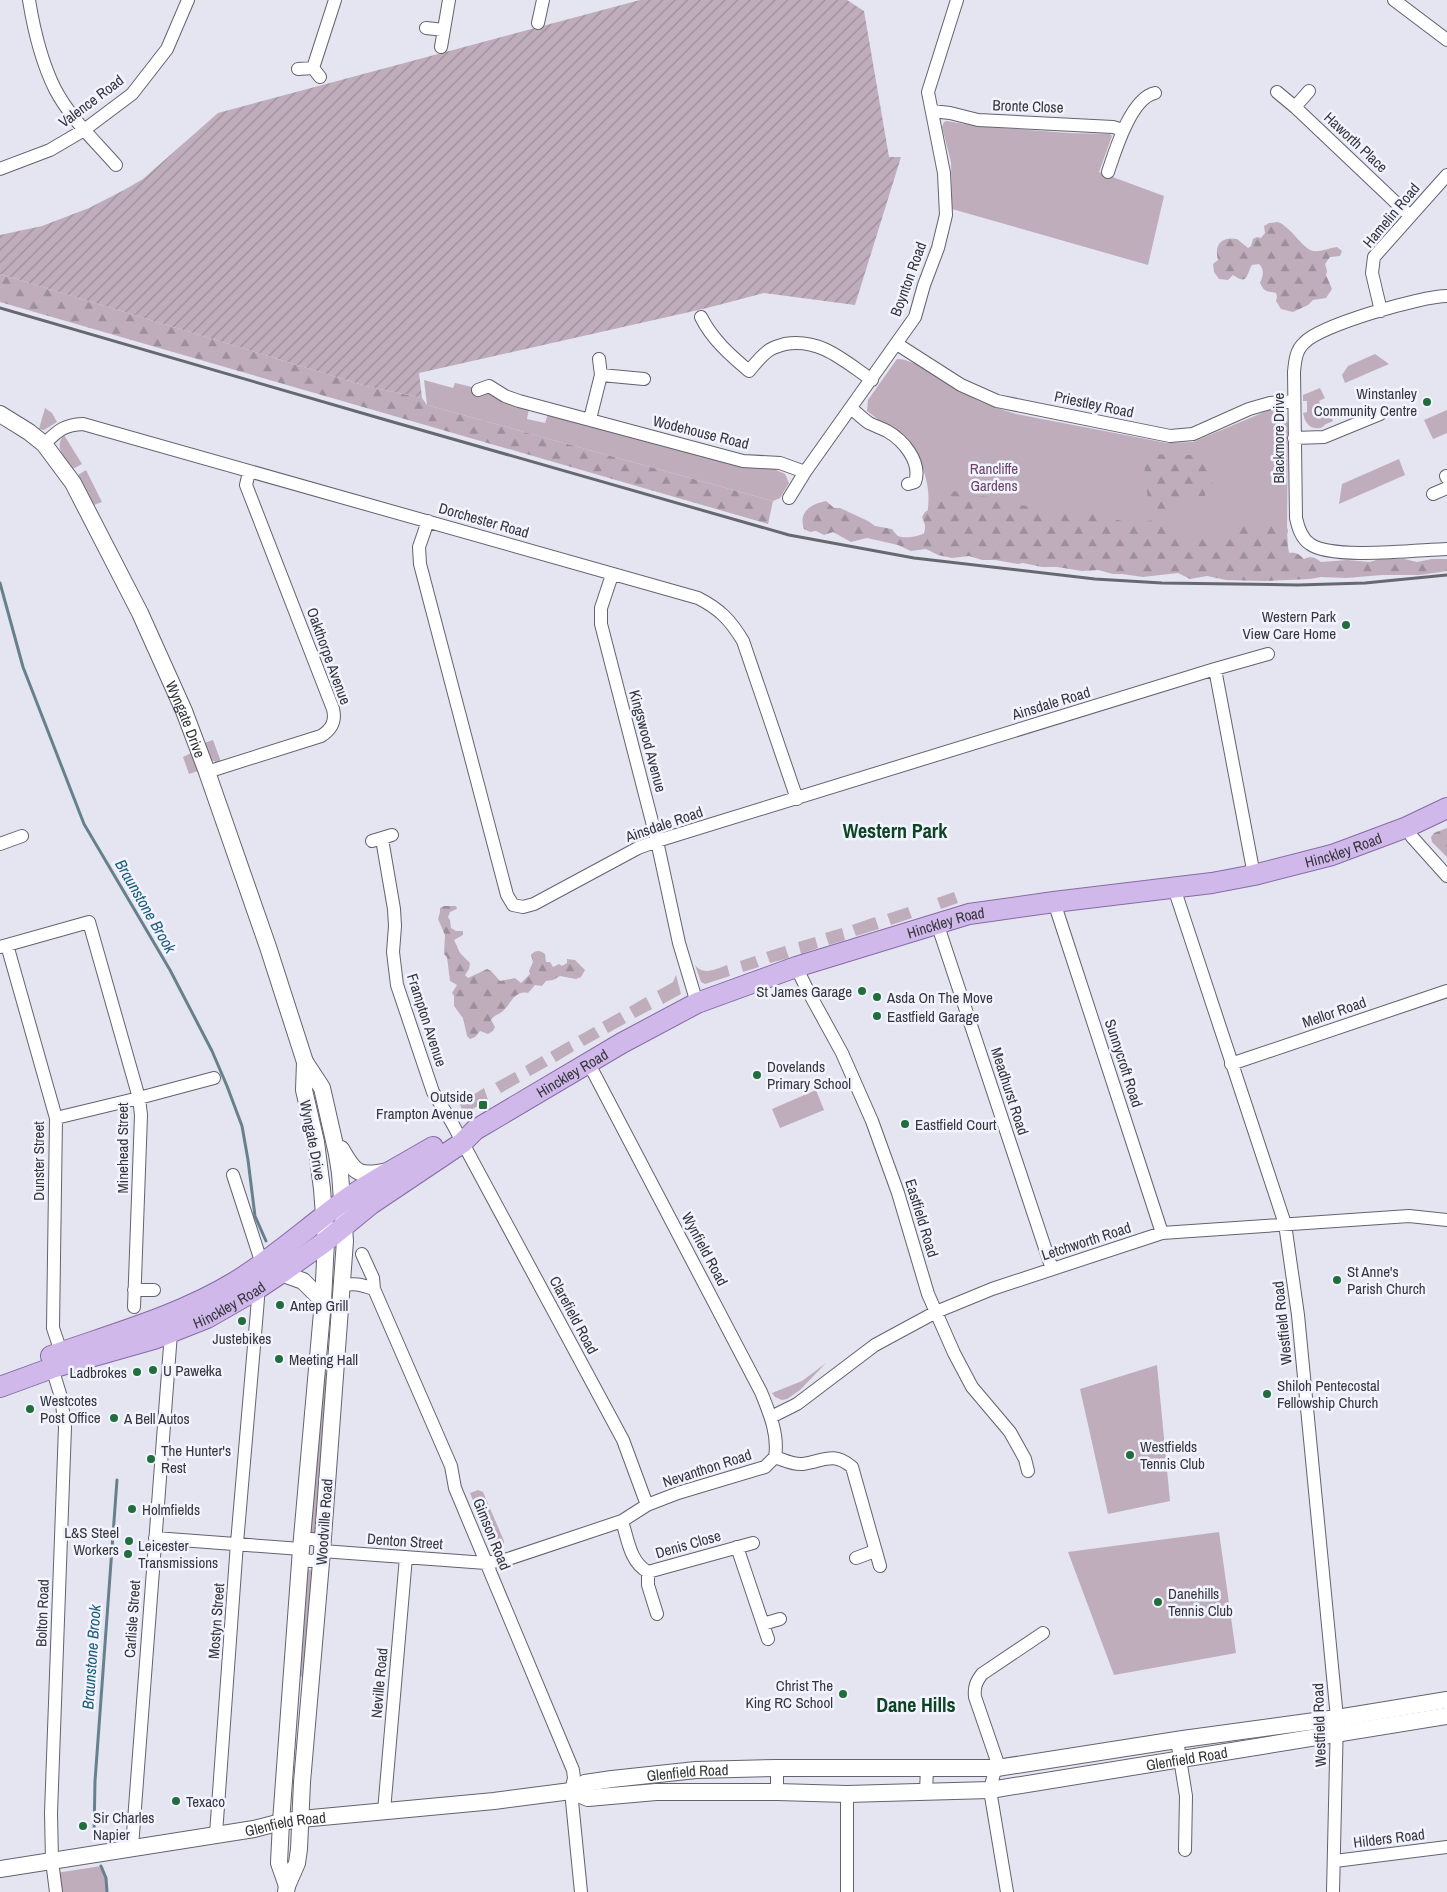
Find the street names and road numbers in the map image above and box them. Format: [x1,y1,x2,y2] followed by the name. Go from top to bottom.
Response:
[54,70,128,132] street label: Valence Road
[992,94,1064,118] street label: Bronte Close
[1320,107,1393,177] street label: Haworth Place
[1358,178,1424,252] street label: Hamelin Road
[885,239,931,319] street label: Boynton Road
[1052,385,1136,423] street label: Priestley Road
[1268,392,1289,483] street label: Blackmore Drive
[651,410,751,454] street label: Wodehouse Road
[436,497,532,543] street label: Dorchester Road
[302,605,356,708] street label: Oakthorpe Avenue
[161,677,211,761] street label: Wyngate Drive
[1008,681,1093,725] street label: Ainsdale Road
[624,688,672,795] street label: Kingswood Avenue
[621,801,706,847] street label: Ainsdale Road
[1302,827,1385,872] street label: Hinckley Road
[904,901,986,943] street label: Hinckley Road
[402,971,452,1069] street label: Frampton Avenue
[1299,991,1369,1033] street label: Mellor Road
[1100,1016,1148,1110] street label: Sunnycroft Road
[532,1043,612,1102] street label: Hinckley Road
[986,1045,1034,1137] street label: Meadhurst Road
[295,1098,331,1182] street label: Wyngate Drive
[112,1102,133,1193] street label: Minehead Street
[28,1121,49,1201] street label: Dunster Street
[900,1176,944,1260] street label: Eastfield Road
[677,1208,733,1290] street label: Wynfield Road
[1039,1217,1133,1265] street label: Letchworth Road
[545,1272,603,1358] street label: Clarefield Road
[190,1276,269,1333] street label: Hinckley Road
[1267,1280,1297,1366] street label: Westfield Road
[660,1444,754,1492] street label: Nevanthon Road
[311,1478,337,1566] street label: Woodville Road
[468,1495,516,1573] street label: Gimson Road
[653,1525,723,1563] street label: Denis Close
[366,1528,444,1554] street label: Denton Street
[30,1579,54,1647] street label: Bolton Road
[119,1579,145,1659] street label: Carlisle Street
[203,1582,229,1660] street label: Mostyn Street
[365,1647,393,1719] street label: Neville Road
[1307,1683,1331,1767] street label: Westfield Road
[1144,1741,1229,1775] street label: Glenfield Road
[645,1759,729,1786] street label: Glenfield Road
[243,1806,327,1841] street label: Glenfield Road
[1352,1823,1426,1853] street label: Hilders Road

